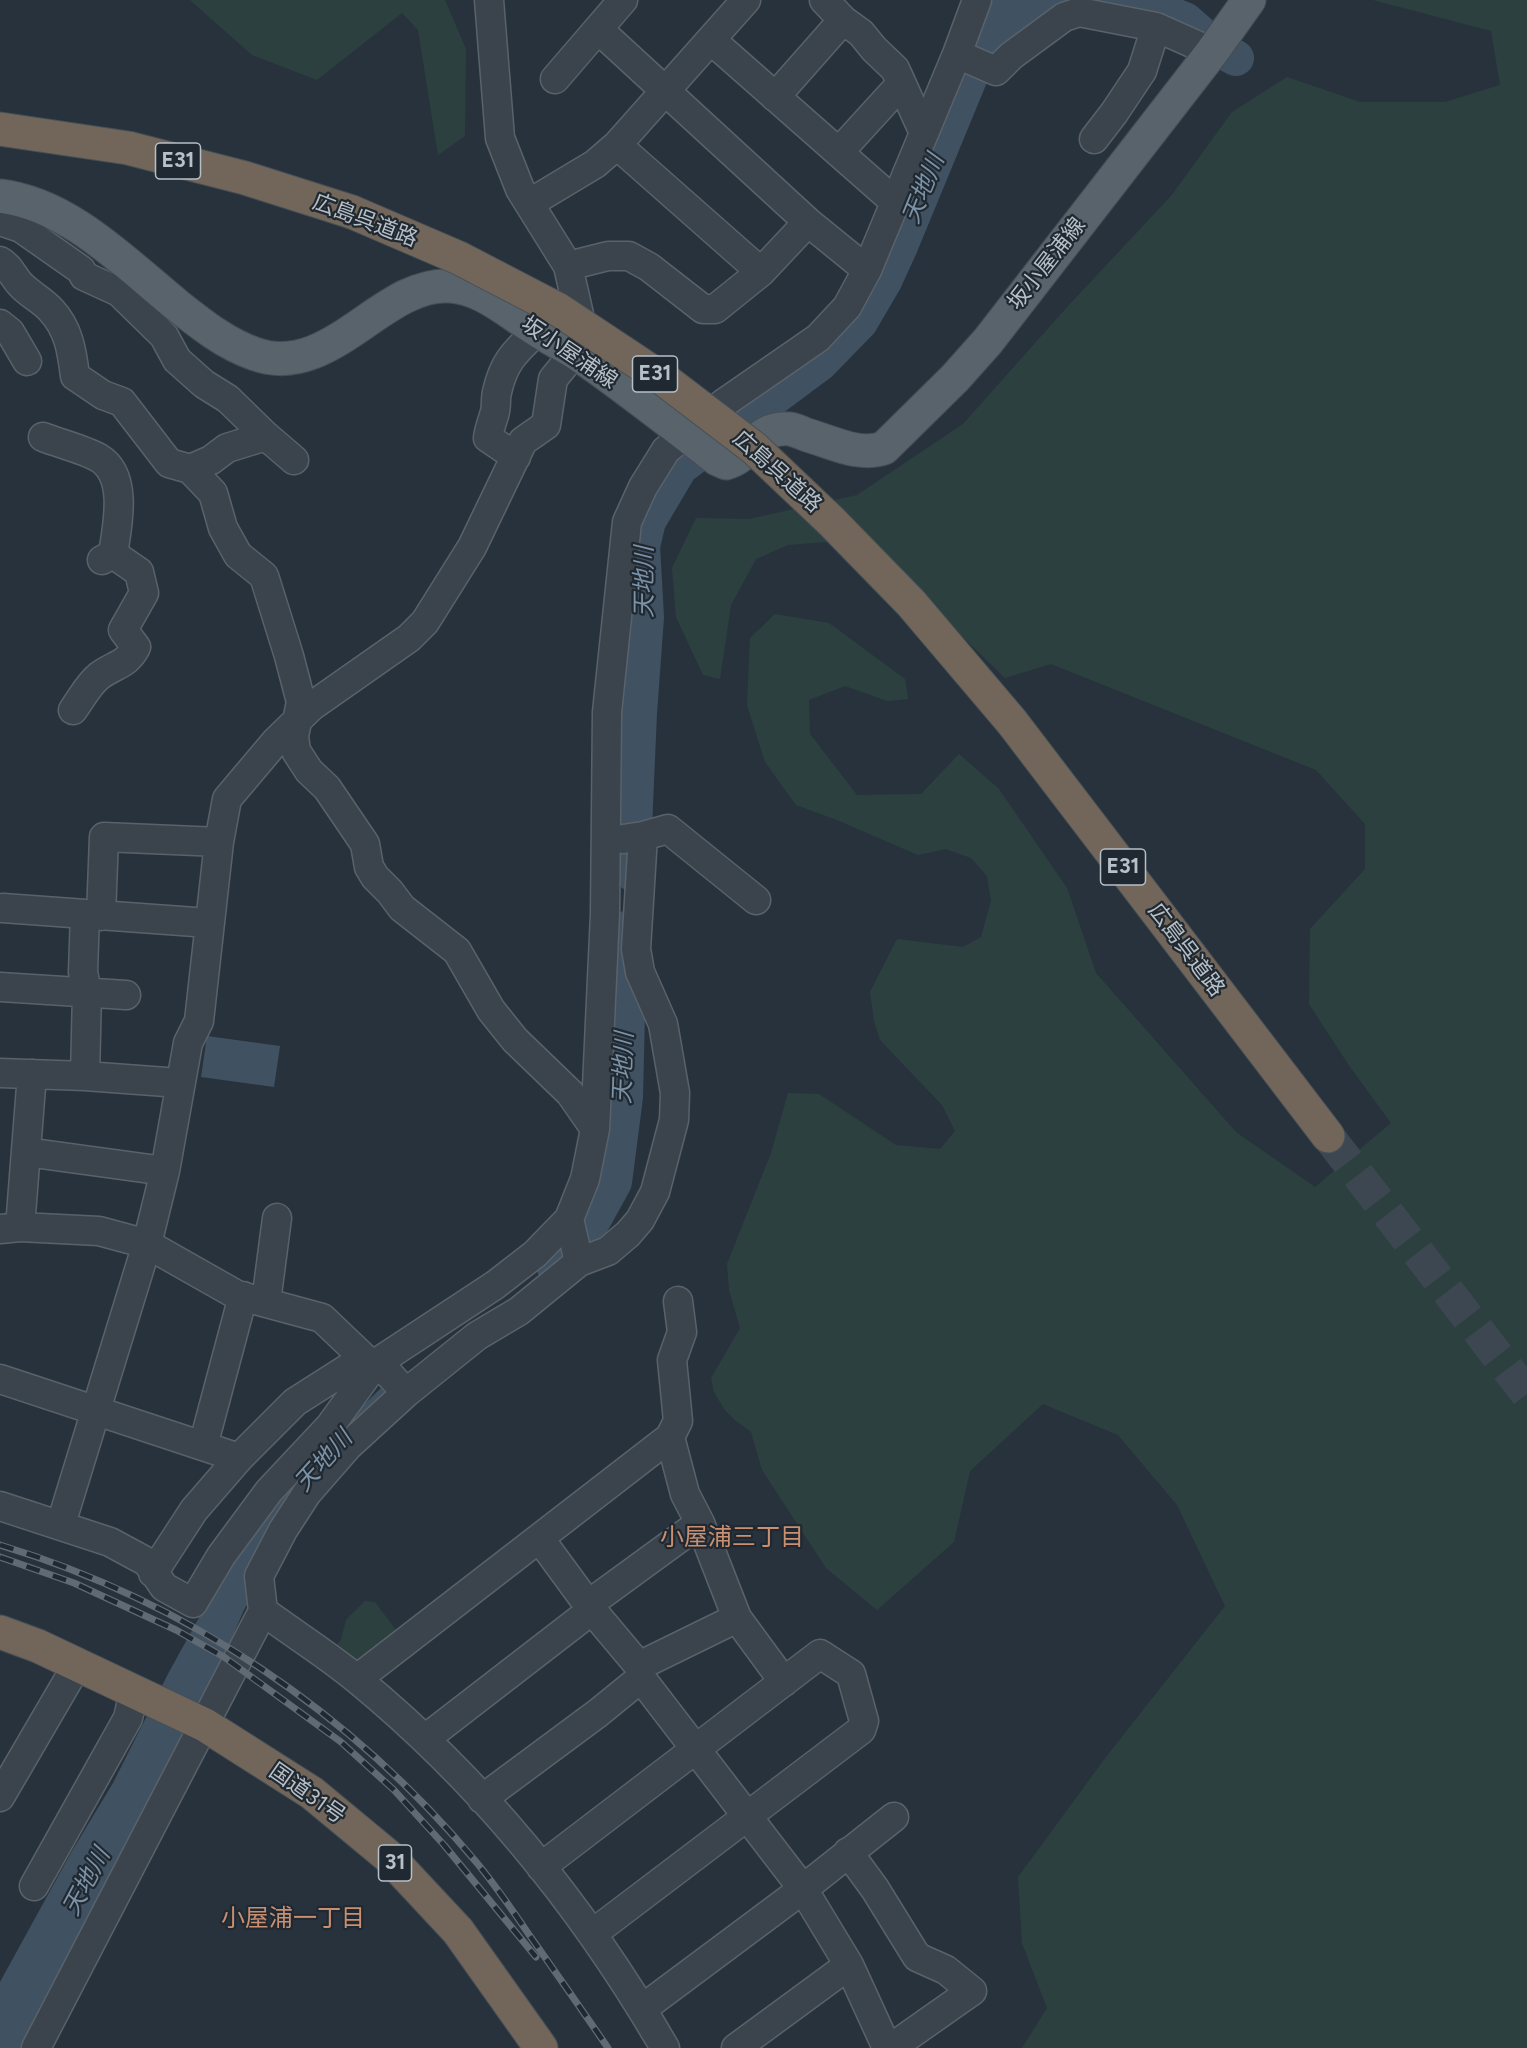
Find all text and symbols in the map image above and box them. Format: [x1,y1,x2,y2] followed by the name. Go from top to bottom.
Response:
[156,143,201,179] road number: E31
[897,150,951,228] water label: 天地川
[309,189,421,253] street label: 広島呉道路
[1003,213,1091,315] street label: 坂小屋浦線
[516,311,622,395] street label: 坂小屋浦線
[632,356,678,392] road number: E31
[727,425,827,519] street label: 広島呉道路
[631,546,659,618] water label: 天地川
[1100,849,1146,885] road number: E31
[1142,898,1230,1002] street label: 広島呉道路
[608,1032,640,1104] water label: 天地川
[289,1425,359,1497] water label: 天地川
[660,1524,804,1552] district label: 小屋浦三丁目
[264,1758,350,1830] street label: 国道31号
[57,1843,117,1921] water label: 天地川
[378,1845,412,1881] road number: 31
[221,1905,365,1933] district label: 小屋浦一丁目

